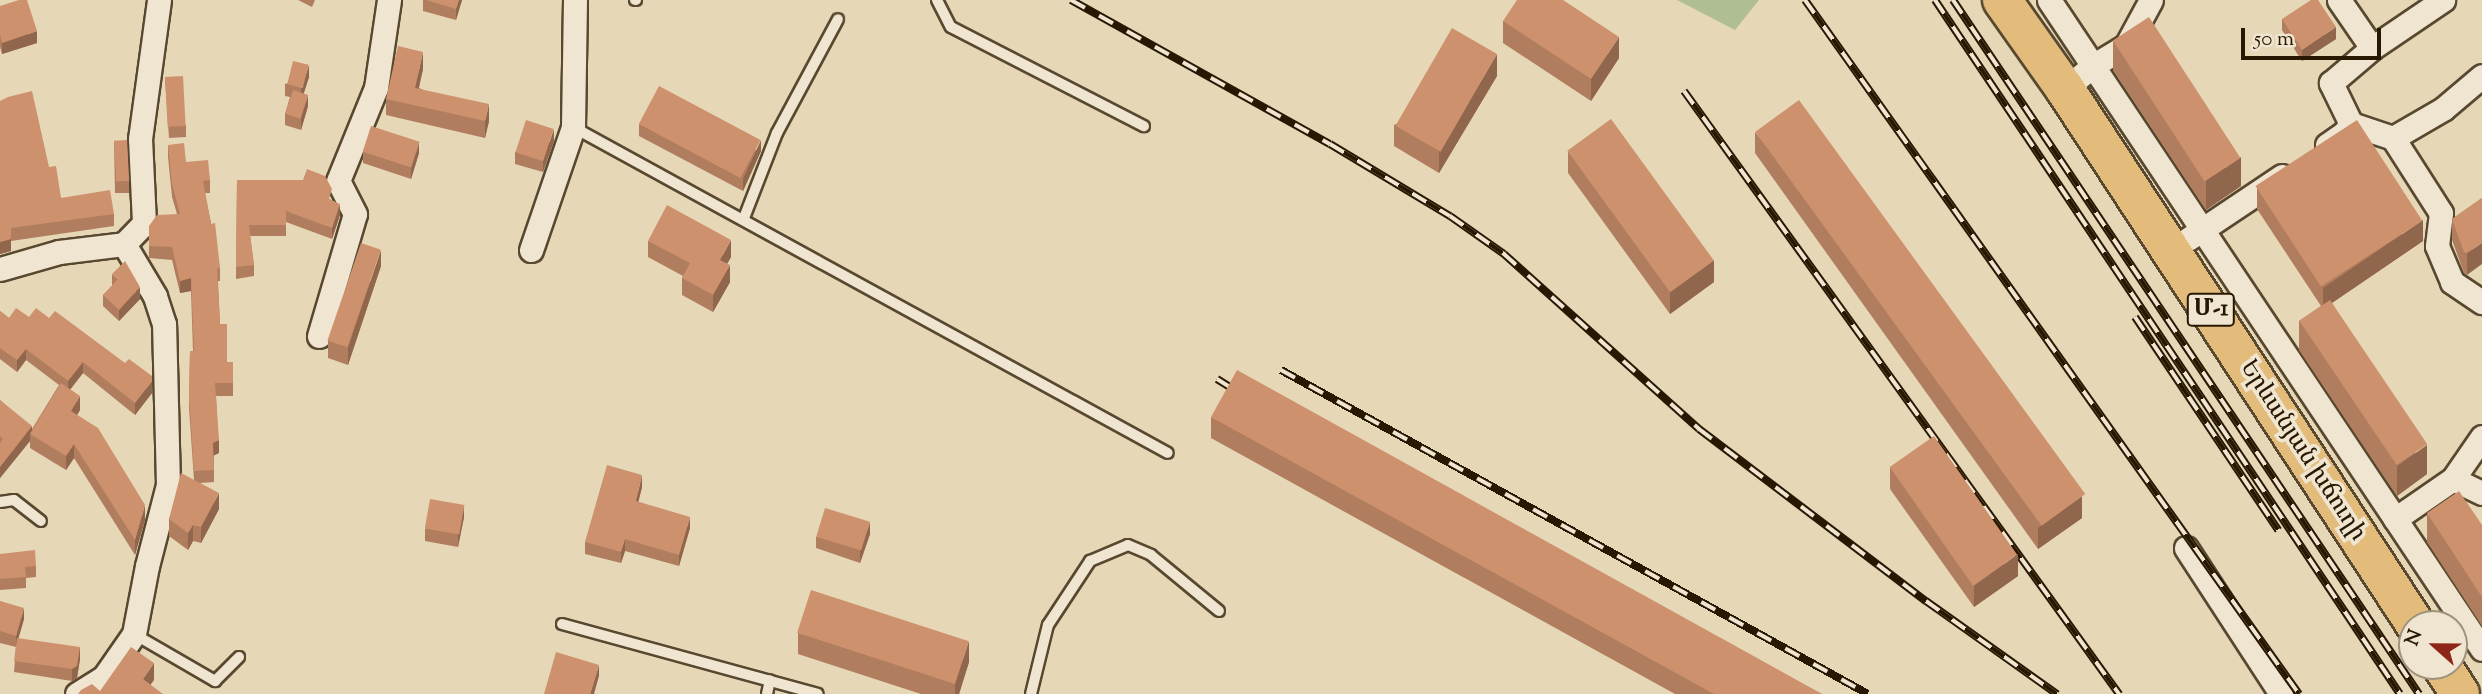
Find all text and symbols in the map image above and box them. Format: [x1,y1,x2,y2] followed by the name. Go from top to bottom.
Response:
[2244,14,2384,58] scale bar
[2254,25,2294,55] text: 50 m
[2186,290,2236,330] road number: Մ-1
[2233,355,2371,547] street label: Երևանյան խճուղի
[2398,610,2468,680] north arrow
[2399,626,2430,650] text: N

